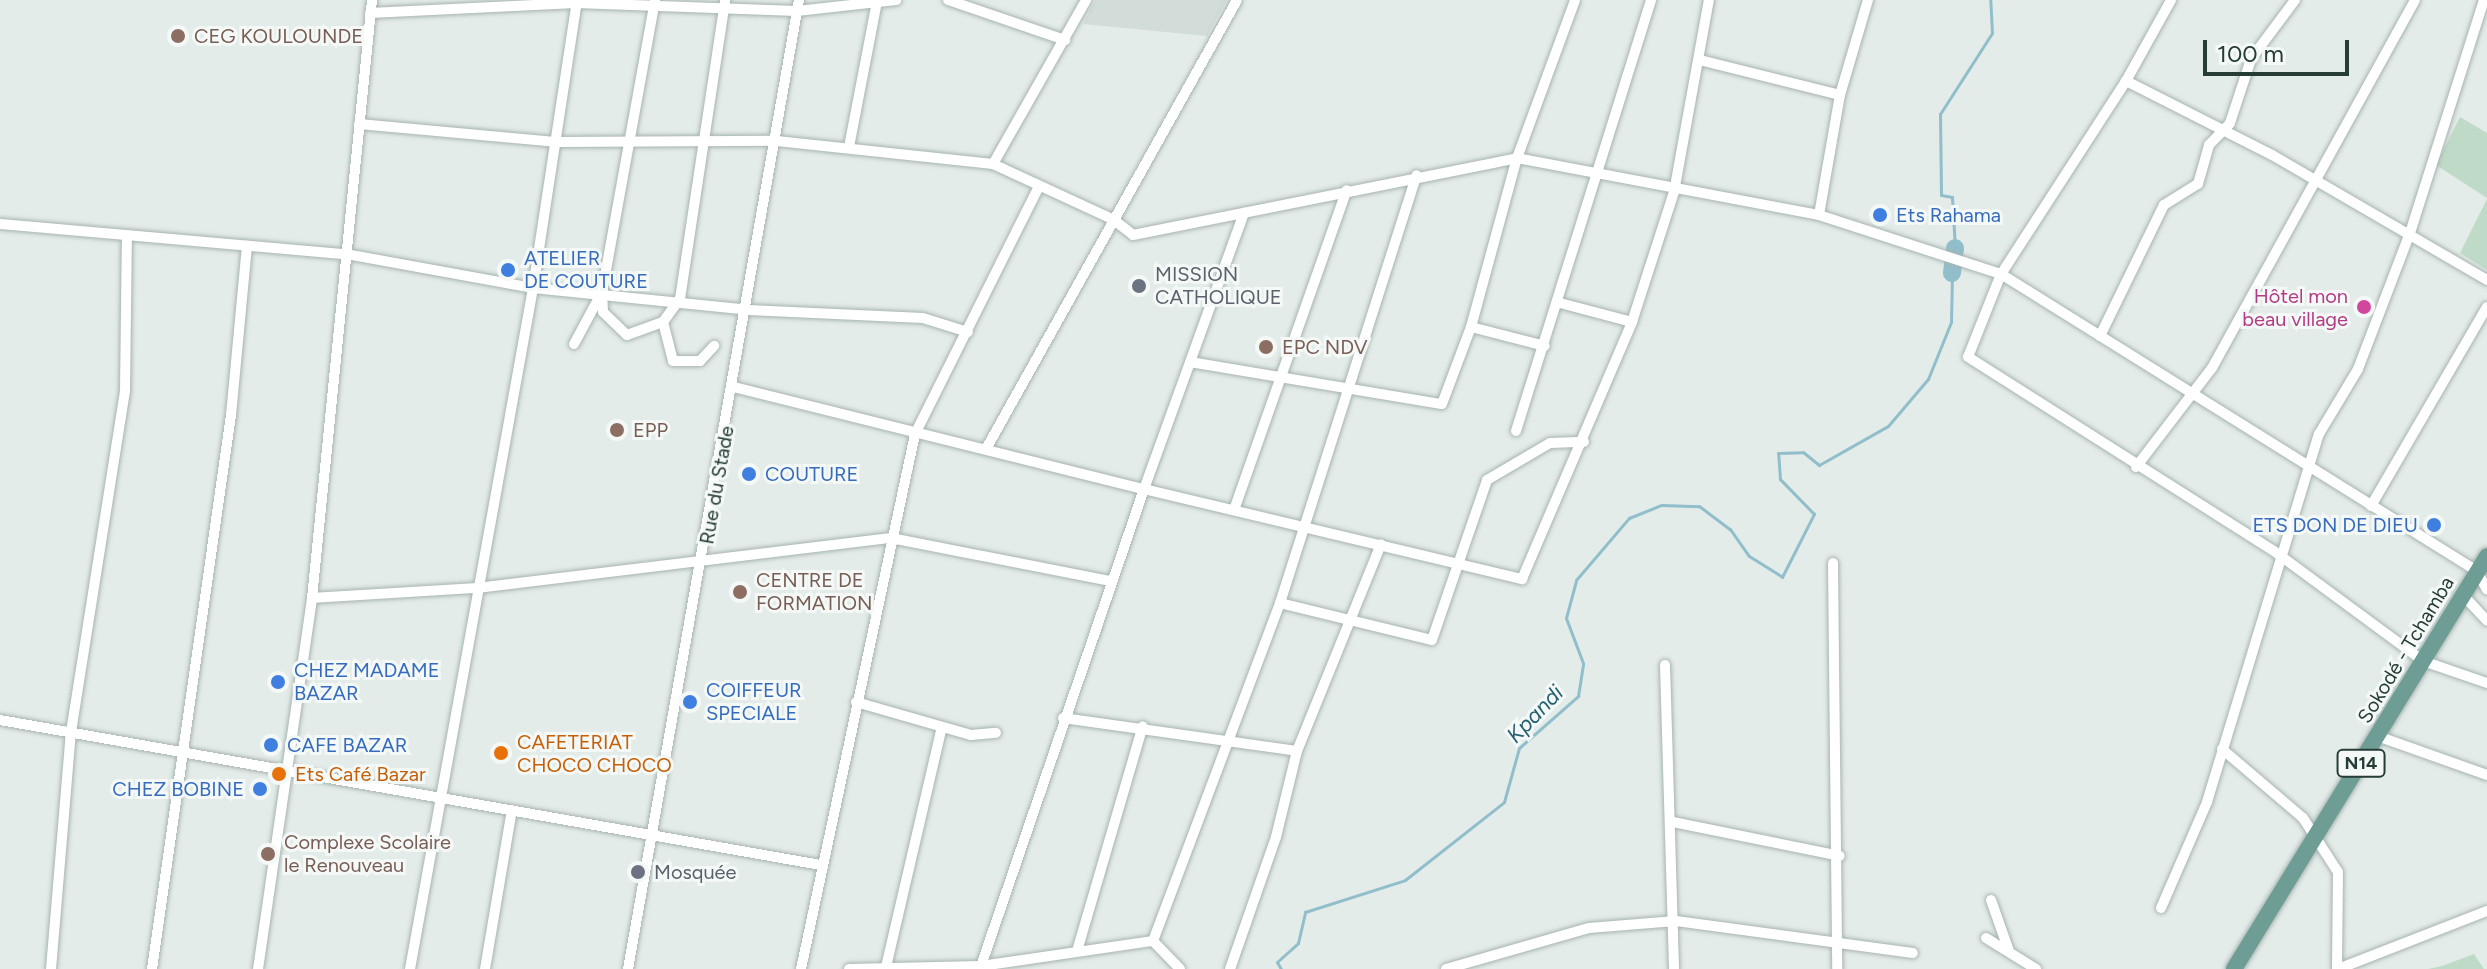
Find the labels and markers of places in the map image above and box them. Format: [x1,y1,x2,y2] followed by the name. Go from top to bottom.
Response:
[194,24,363,48] place label: CEG KOULOUNDE
[169,27,187,45] marker: CEG KOULOUNDE
[1896,203,2001,227] place label: Ets Rahama
[1871,206,1889,224] marker: Ets Rahama
[524,246,648,293] place label: ATELIER DE COUTURE
[499,261,517,279] marker: ATELIER DE COUTURE
[1155,262,1282,309] place label: MISSION CATHOLIQUE
[1130,277,1148,295] marker: MISSION CATHOLIQUE
[2242,284,2348,331] place label: Hôtel mon beau village
[2355,298,2373,316] marker: Hôtel mon beau village
[1282,335,1368,359] place label: EPC NDV
[1257,338,1275,356] marker: EPC NDV
[633,418,668,442] place label: EPP
[608,421,626,439] marker: EPP
[765,462,858,486] place label: COUTURE
[740,465,758,483] marker: COUTURE
[2253,513,2418,537] place label: ETS DON DE DIEU
[2425,516,2443,534] marker: ETS DON DE DIEU
[756,568,873,615] place label: CENTRE DE FORMATION
[731,583,749,601] marker: CENTRE DE FORMATION
[294,658,440,705] place label: CHEZ MADAME BAZAR
[269,673,287,691] marker: CHEZ MADAME BAZAR
[706,678,802,725] place label: COIFFEUR SPECIALE
[681,693,699,711] marker: COIFFEUR SPECIALE
[517,730,672,777] place label: CAFETERIAT CHOCO CHOCO
[287,733,407,757] place label: CAFE BAZAR
[262,736,280,754] marker: CAFE BAZAR
[492,744,510,762] marker: CAFETERIAT CHOCO CHOCO
[295,762,426,786] place label: Ets Café Bazar
[270,765,288,783] marker: Ets Café Bazar
[112,777,244,801] place label: CHEZ BOBINE
[251,780,269,798] marker: CHEZ BOBINE
[284,830,451,877] place label: Complexe Scolaire le Renouveau
[259,845,277,863] marker: Complexe Scolaire le Renouveau
[654,860,736,884] place label: Mosquée
[629,863,647,881] marker: Mosquée

